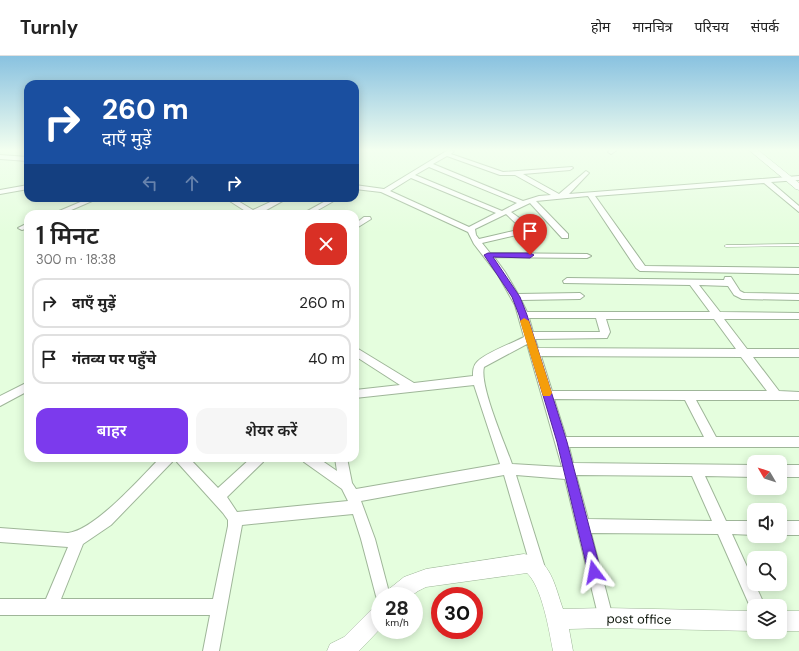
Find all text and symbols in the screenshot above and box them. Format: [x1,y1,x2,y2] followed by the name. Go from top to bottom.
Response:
[20,15,78,40] text: Turnly
[591,18,610,36] text: होम
[632,18,673,36] text: मानचित्र
[695,18,729,36] text: परिचय
[751,18,779,36] text: संपर्क
[102,91,189,128] text: 260 m
[36,96,88,148] icon: right
[102,127,151,151] text: दाएँ मुड़ें
[139,172,161,194] icon: left
[181,172,203,194] icon: ahead
[223,172,245,194] icon: right
[513,214,547,255] pin
[36,220,99,251] text: 1 मिनट
[519,220,541,242] icon: arrive
[305,223,347,265] button: close
[36,251,116,268] text: 300 m · 18:38
[38,292,60,314] icon: right
[72,293,116,313] text: दाएँ मुड़ें
[299,293,345,313] text: 260 m
[38,348,60,370] icon: arrive
[72,349,156,369] text: गंतव्य पर पहुँचे
[308,349,345,369] text: 40 m
[36,408,188,454] button: बाहर
[196,408,347,454] button: शेयर करें
[747,455,787,495] north arrow
[747,455,787,639] map controls
[747,503,787,543] button: sound
[573,551,615,593] position arrow
[747,551,787,591] button: search
[431,587,483,639] speed limit sign: 30
[385,595,409,621] text: 28
[747,599,787,639] button: layers
[606,610,672,628] street label: post office
[385,616,409,629] text: km/h

